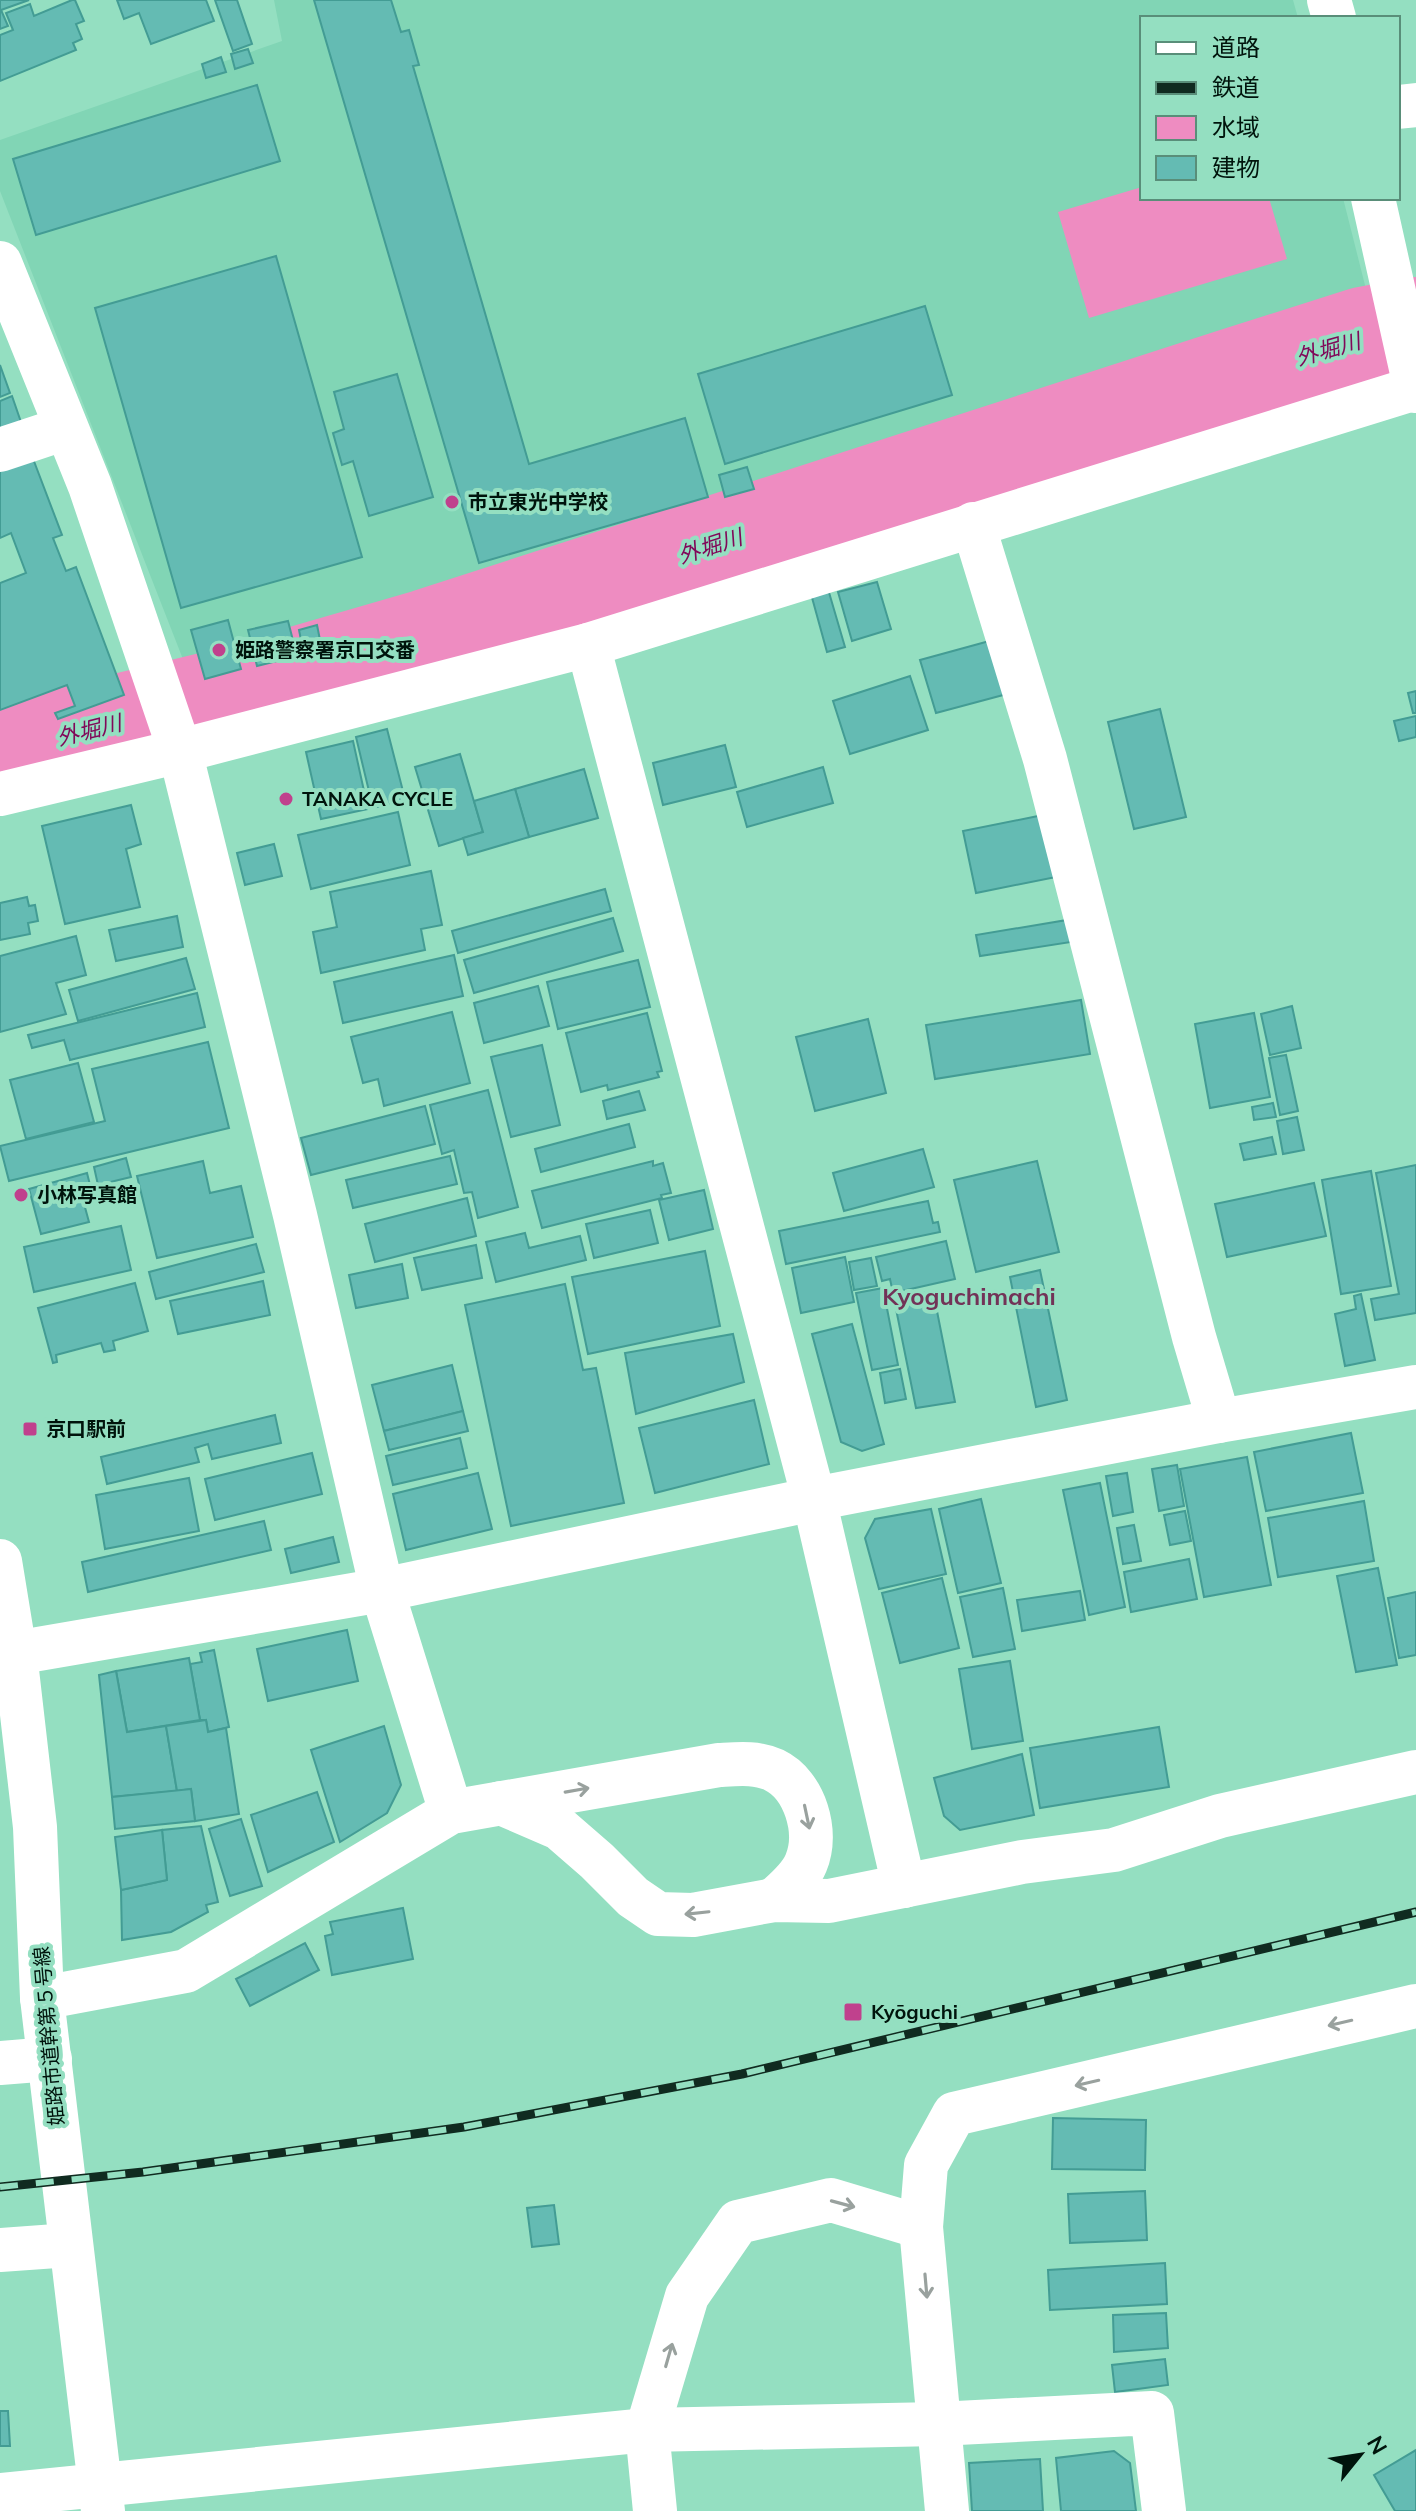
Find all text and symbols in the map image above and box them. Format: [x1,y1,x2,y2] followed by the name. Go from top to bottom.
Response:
[1140,16,1400,200] legend
[1212,32,1260,62] text: 道路
[1212,72,1260,102] text: 鉄道
[1212,112,1260,142] text: 水域
[1212,152,1260,182] text: 建物
[1292,326,1365,372] water label: 外堀川
[468,489,608,514] place label: 市立東光中学校
[443,493,461,511] marker: 市立東光中学校
[674,522,748,570] water label: 外堀川
[235,637,415,662] place label: 姫路警察署京口交番
[210,641,228,659] marker: 姫路警察署京口交番
[54,708,126,752] water label: 外堀川
[302,786,453,811] place label: TANAKA CYCLE
[277,790,295,808] marker: TANAKA CYCLE
[37,1182,137,1207] place label: 小林写真館
[12,1186,30,1204] marker: 小林写真館
[882,1281,1056,1311] district label: Kyoguchimachi
[46,1416,126,1441] place label: 京口駅前
[21,1420,39,1438] marker: 京口駅前
[564,1781,590,1796] one-way arrow
[800,1804,815,1830] one-way arrow
[684,1906,711,1921] one-way arrow
[28,1945,69,2127] street label: 姫路市道幹第５号線
[871,1999,958,2024] place label: Kyōguchi
[842,2001,864,2023] marker: Kyōguchi
[1328,2017,1353,2032] one-way arrow
[1075,2076,1100,2091] one-way arrow
[830,2198,856,2213] one-way arrow
[919,2272,934,2299] one-way arrow
[662,2343,677,2369] one-way arrow
[1320,2415,1400,2495] north arrow
[1361,2431,1394,2459] text: N

